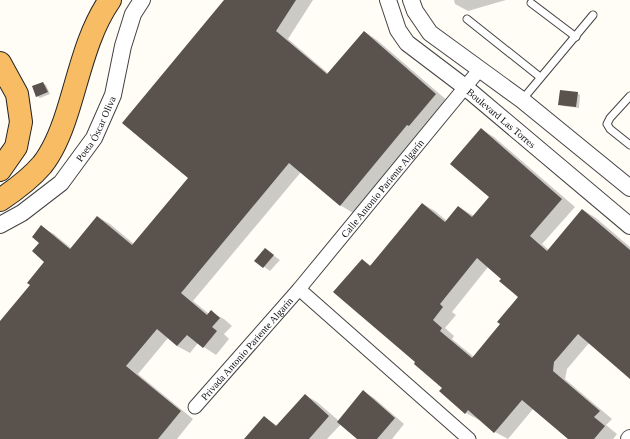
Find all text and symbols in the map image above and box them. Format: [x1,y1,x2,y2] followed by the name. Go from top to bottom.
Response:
[465,86,538,150] street label: Boulevard Las Torres
[74,94,118,164] street label: Poeta Óscar Oliva
[339,137,426,240] street label: Calle Antonio Pariente Algarín
[199,295,295,402] street label: Privada Antonio Pariente Algarín

